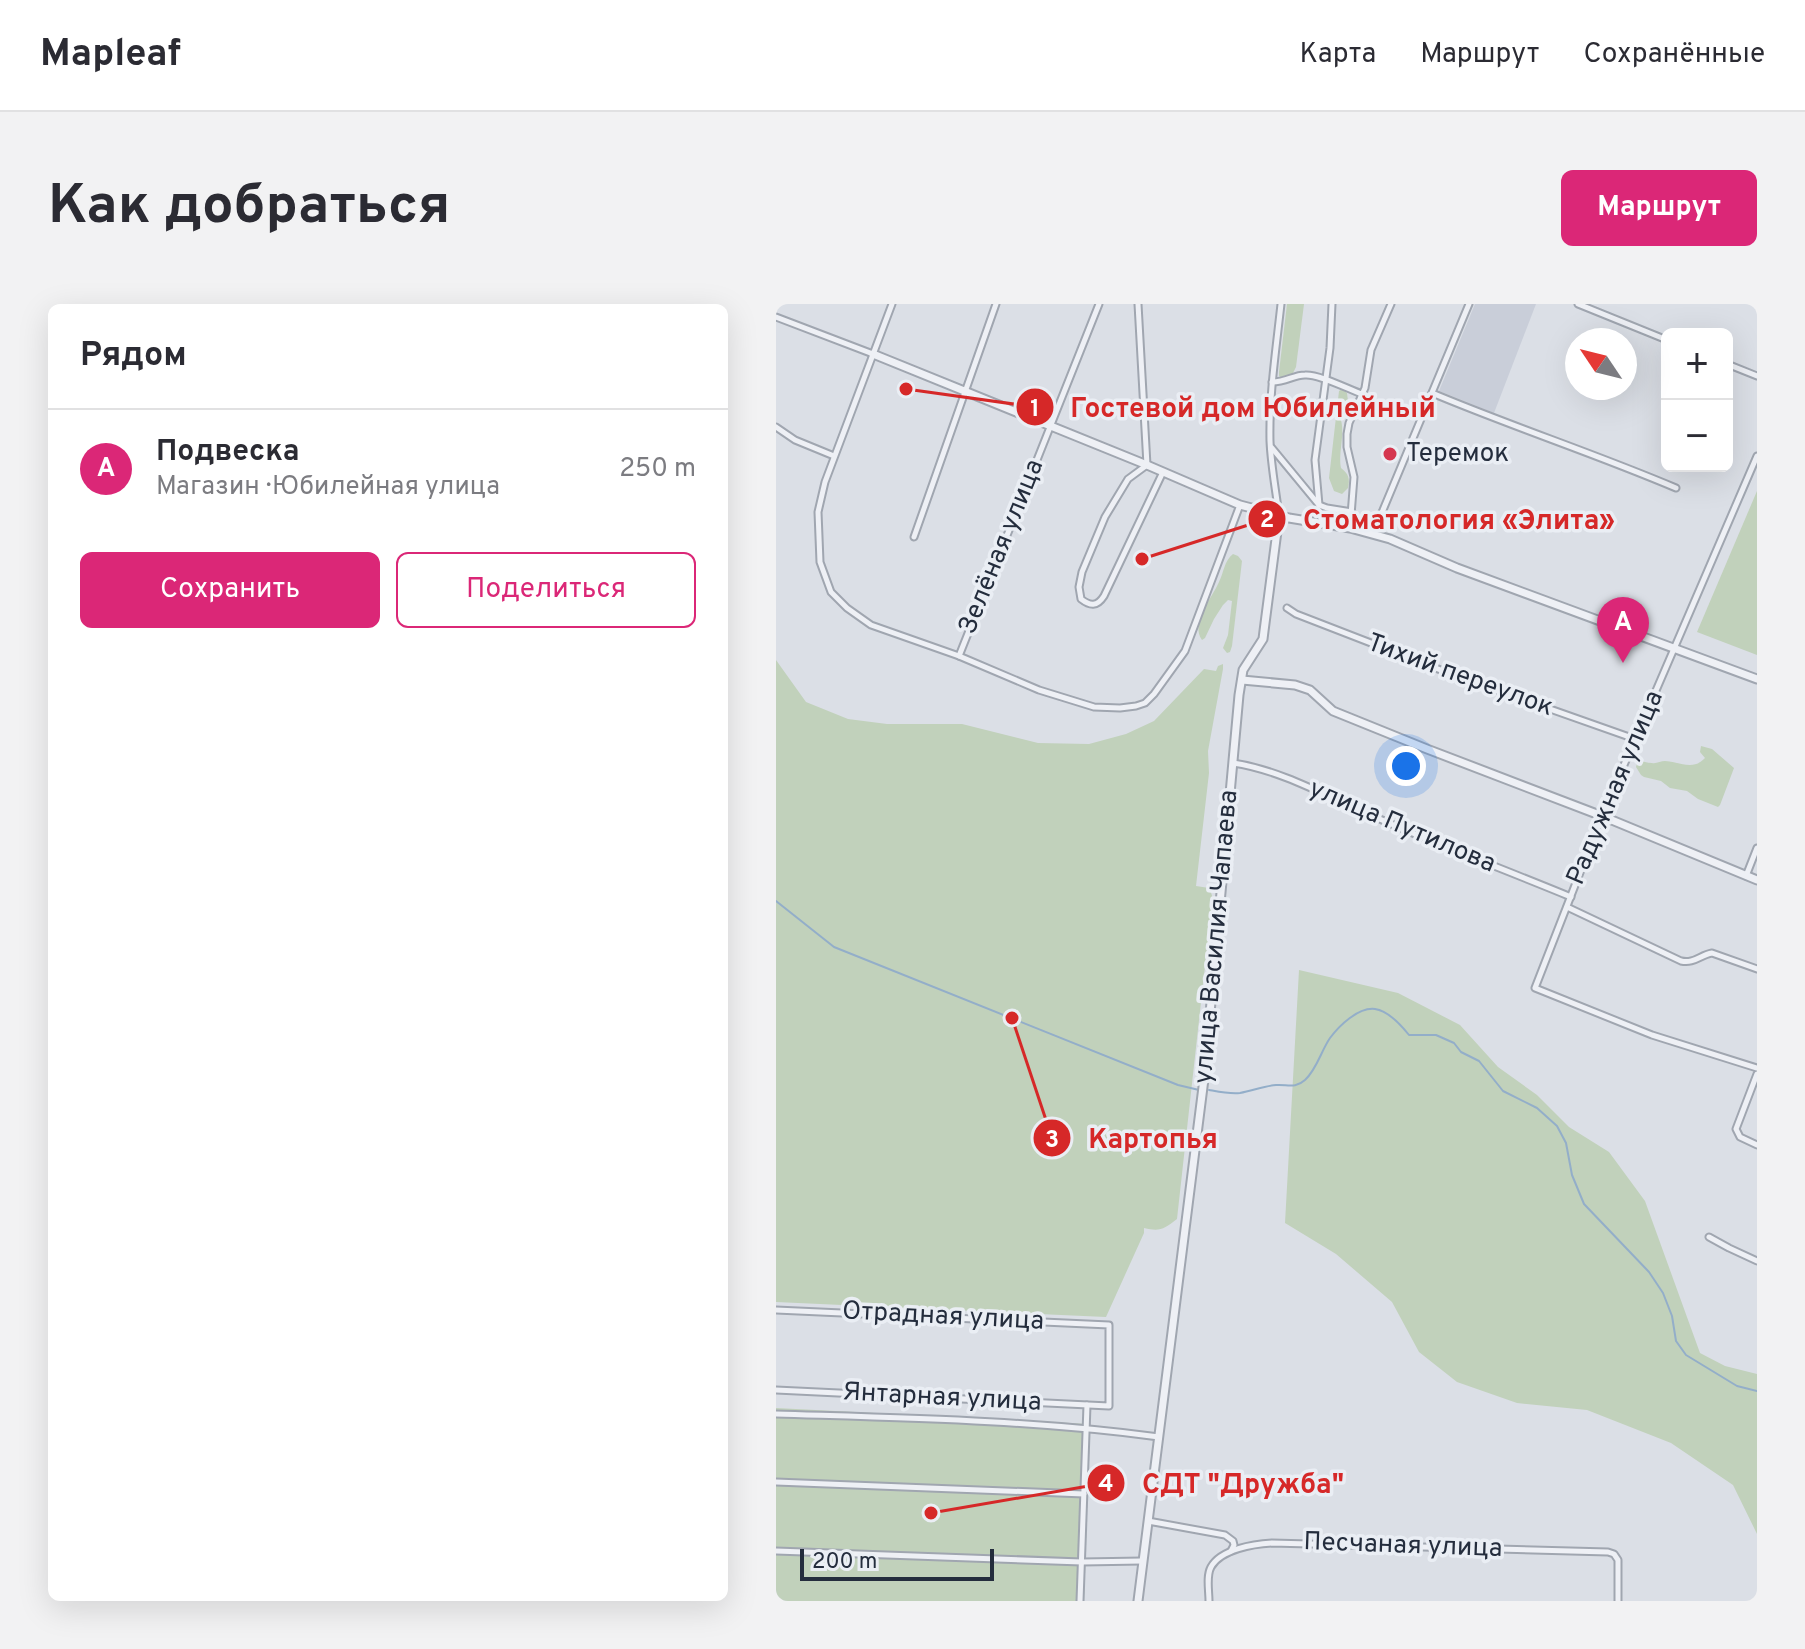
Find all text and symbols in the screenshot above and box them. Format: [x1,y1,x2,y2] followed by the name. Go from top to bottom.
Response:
[40,31,181,80] text: Mapleaf
[1300,37,1376,73] text: Карта
[1420,37,1539,73] text: Маршрут
[1583,37,1765,73] text: Сохранённые
[1561,170,1757,246] button: Маршрут
[48,173,450,243] text: Как добраться
[1565,328,1637,400] north arrow
[1661,328,1733,472] map controls
[1661,328,1733,400] button: +
[80,335,187,378] text: Рядом
[1015,381,1452,433] callout: Гостевой дом Юбилейный
[1070,392,1436,428] text: Гостевой дом Юбилейный
[1030,395,1040,425] text: 1
[1661,400,1733,472] button: −
[156,434,300,471] text: Подвеска
[1406,438,1509,471] place label: Теремок
[1381,445,1399,463] marker: Теремок
[97,453,115,486] text: A
[619,453,696,486] text: 250 m
[952,455,1052,639] street label: Зелёная улица
[156,471,500,504] text: Магазин · Юбилейная улица
[1247,493,1630,545] callout: Стоматология «Элита»
[1303,504,1615,540] text: Стоматология «Элита»
[1260,506,1274,536] text: 2
[80,552,380,628] button: Сохранить
[396,552,696,628] button: Поделиться
[1597,597,1649,663] pin: A
[1362,627,1558,725] street label: Тихий переулок
[1560,686,1672,890] street label: Радужная улица
[1386,746,1426,786] your location
[1304,773,1500,881] street label: улица Путилова
[1188,789,1246,1085] street label: улица Василия Чапаева
[1032,1112,1234,1164] callout: Картопья
[1088,1123,1218,1159] text: Картопья
[1045,1126,1059,1156] text: 3
[841,1295,1045,1339] street label: Отрадная улица
[842,1376,1042,1420] street label: Янтарная улица
[1086,1457,1360,1509] callout: СДТ "Дружба"
[1142,1468,1344,1504] text: СДТ "Дружба"
[1098,1470,1114,1500] text: 4
[1303,1526,1503,1566] street label: Песчаная улица
[800,1545,994,1581] scale bar
[812,1549,877,1576] text: 200 m

